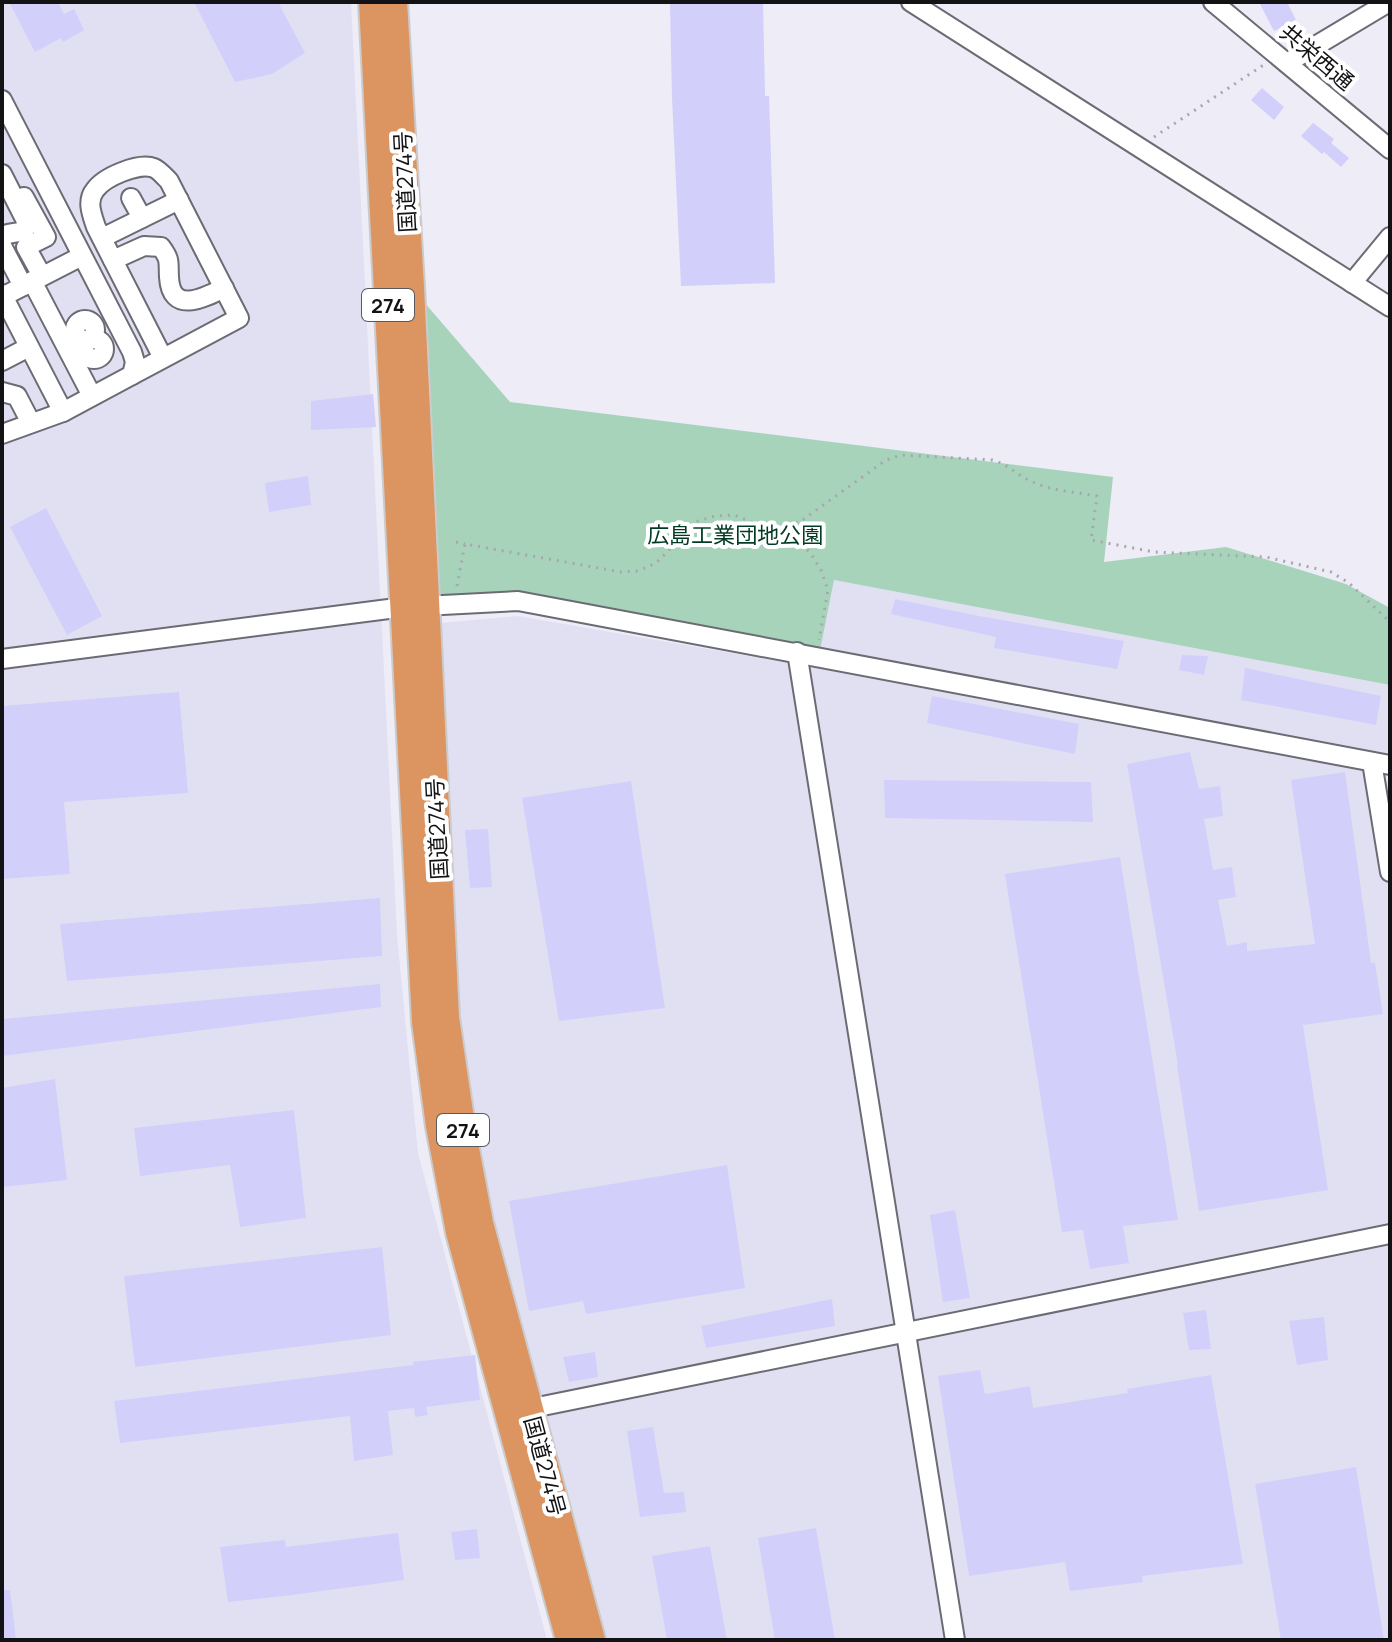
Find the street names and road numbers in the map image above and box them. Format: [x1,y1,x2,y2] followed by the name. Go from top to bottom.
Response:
[1274,17,1360,97] street label: 共栄西通
[387,130,423,234] street label: 国道274号
[362,289,414,321] road number: 274
[419,777,455,881] street label: 国道274号
[437,1114,489,1146] road number: 274
[517,1413,573,1519] street label: 国道274号

